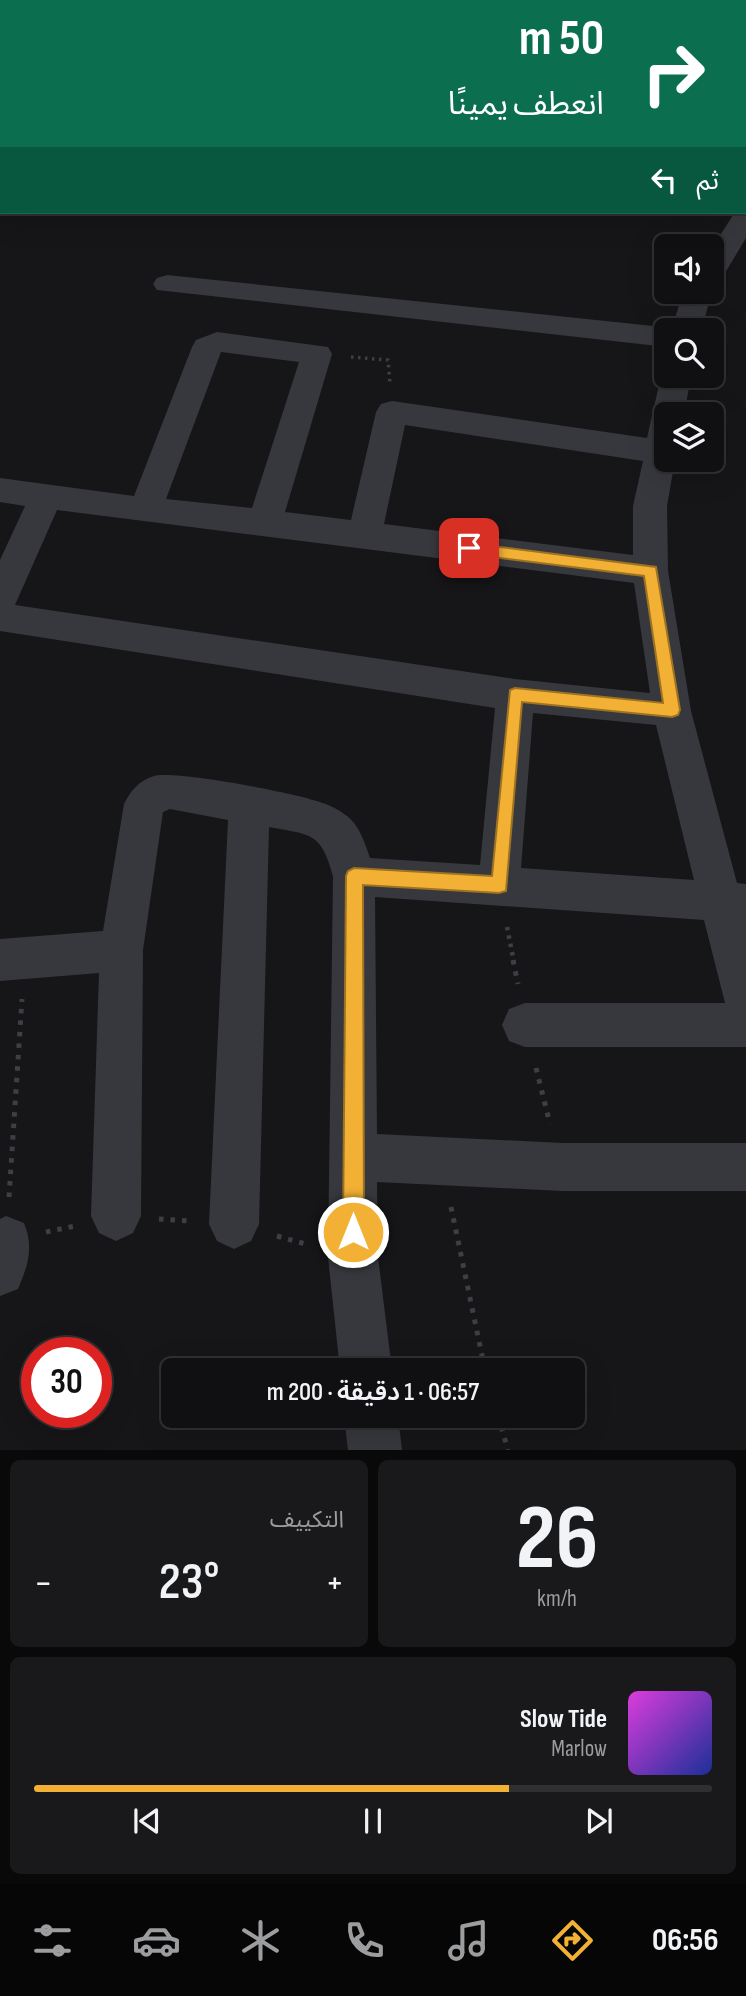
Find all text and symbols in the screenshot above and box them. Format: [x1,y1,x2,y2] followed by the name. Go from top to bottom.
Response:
[519,10,604,69] text: 50 m
[628,28,719,119] icon: right
[448,85,604,124] text: انعطف يمينًا
[645,161,683,199] icon: left
[697,166,719,197] text: ثم
[654,234,724,472] map controls
[654,234,724,304] button: sound
[654,318,724,388] button: search
[654,402,724,472] button: layers
[439,518,499,578] pin
[450,529,488,567] icon: arrive
[316,1195,390,1269] position arrow
[21,1337,112,1428] speed limit sign: 30
[267,1377,479,1408] text: 06:57 · 1 دقيقة · 200 m
[516,1485,598,1594] text: 26
[270,1506,344,1534] text: التكييف
[159,1551,219,1614] text: 23°
[34,1561,53,1606] text: −
[325,1561,344,1606] text: +
[537,1585,577,1613] text: km/h
[520,1704,607,1735] text: Slow Tide
[551,1735,607,1763] text: Marlow
[128,1802,166,1840] icon: previous
[354,1802,392,1840] icon: pause
[580,1802,618,1840] icon: next
[28,1916,77,1965] icon: filters
[132,1916,181,1965] icon: car
[236,1916,285,1965] icon: climate
[340,1916,389,1965] icon: phone
[444,1916,493,1965] icon: music
[548,1916,597,1965] icon: directions
[652,1921,718,1960] text: 06:56

